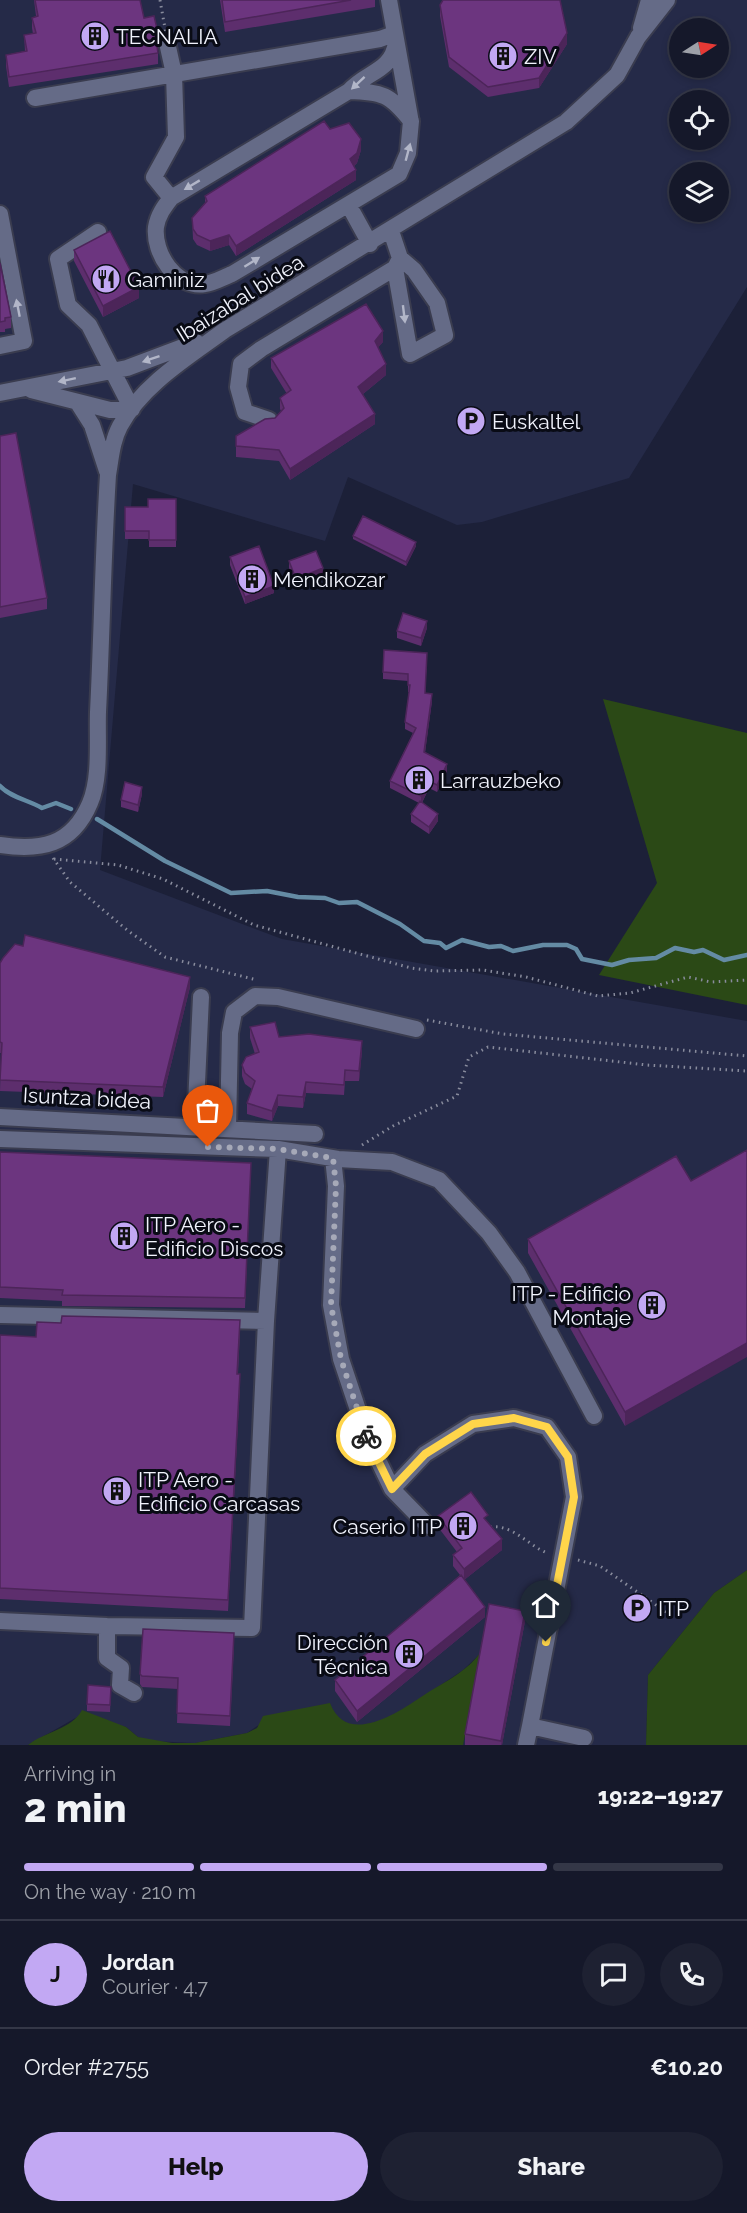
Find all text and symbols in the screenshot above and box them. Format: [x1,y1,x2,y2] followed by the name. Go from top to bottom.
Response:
[669,18,729,78] north arrow
[669,18,729,222] map controls
[79,20,111,52] building icon: TECNALIA
[116,24,218,49] place label: TECNALIA
[487,40,519,72] building icon: ZIV
[524,44,557,69] place label: ZIV
[350,76,365,90] one-way arrow
[669,90,729,150] button: locate
[404,143,413,161] one-way arrow
[669,162,729,222] button: layers
[184,180,200,191] one-way arrow
[172,249,308,347] street label: Ibaizabal bidea
[244,256,260,267] one-way arrow
[90,263,122,295] restaurant icon: Gaminiz
[127,267,205,292] place label: Gaminiz
[13,299,22,318] one-way arrow
[399,304,408,323] one-way arrow
[142,355,160,365] one-way arrow
[58,376,77,385] one-way arrow
[455,405,487,437] parking icon: Euskaltel
[492,409,581,434] place label: Euskaltel
[236,563,268,595] building icon: Mendikozar
[273,567,386,592] place label: Mendikozar
[403,764,435,796] building icon: Larrauzbeko
[440,768,561,793] place label: Larrauzbeko
[22,1082,152,1114] street label: Isuntza bidea
[182,1085,233,1147] pin
[191,1094,224,1127] icon: bag
[145,1212,283,1261] place label: ITP Aero - Edificio Discos
[108,1220,140,1252] building icon: ITP Aero - Edificio Discos
[512,1281,631,1330] place label: ITP - Edificio Montaje
[636,1289,668,1321] building icon: ITP - Edificio Montaje
[336,1406,396,1466] courier
[350,1420,383,1453] icon: bike
[138,1467,300,1516] place label: ITP Aero - Edificio Carcasas
[101,1475,133,1507] building icon: ITP Aero - Edificio Carcasas
[447,1510,479,1542] building icon: Caserio ITP
[333,1514,442,1539] place label: Caserio ITP
[520,1580,571,1642] pin
[529,1589,562,1622] icon: home
[621,1592,653,1624] parking icon: ITP
[658,1596,689,1621] place label: ITP
[297,1630,388,1679] place label: Dirección Técnica
[393,1638,425,1670] building icon: Dirección Técnica
[24,1762,116,1786] text: Arriving in
[598,1783,723,1809] text: 19:22–19:27
[24,1785,127,1831] text: 2 min
[24,1880,196,1904] text: On the way · 210 m
[582,1943,645,2006] button: chat
[660,1943,723,2006] button: phone
[102,1949,174,1975] text: Jordan
[50,1961,61,1987] text: J
[102,1975,208,1999] text: Courier · 4.7
[24,2054,149,2080] text: Order #2755
[650,2054,723,2080] text: €10.20
[24,2132,368,2201] button: Help
[380,2132,723,2201] button: Share

